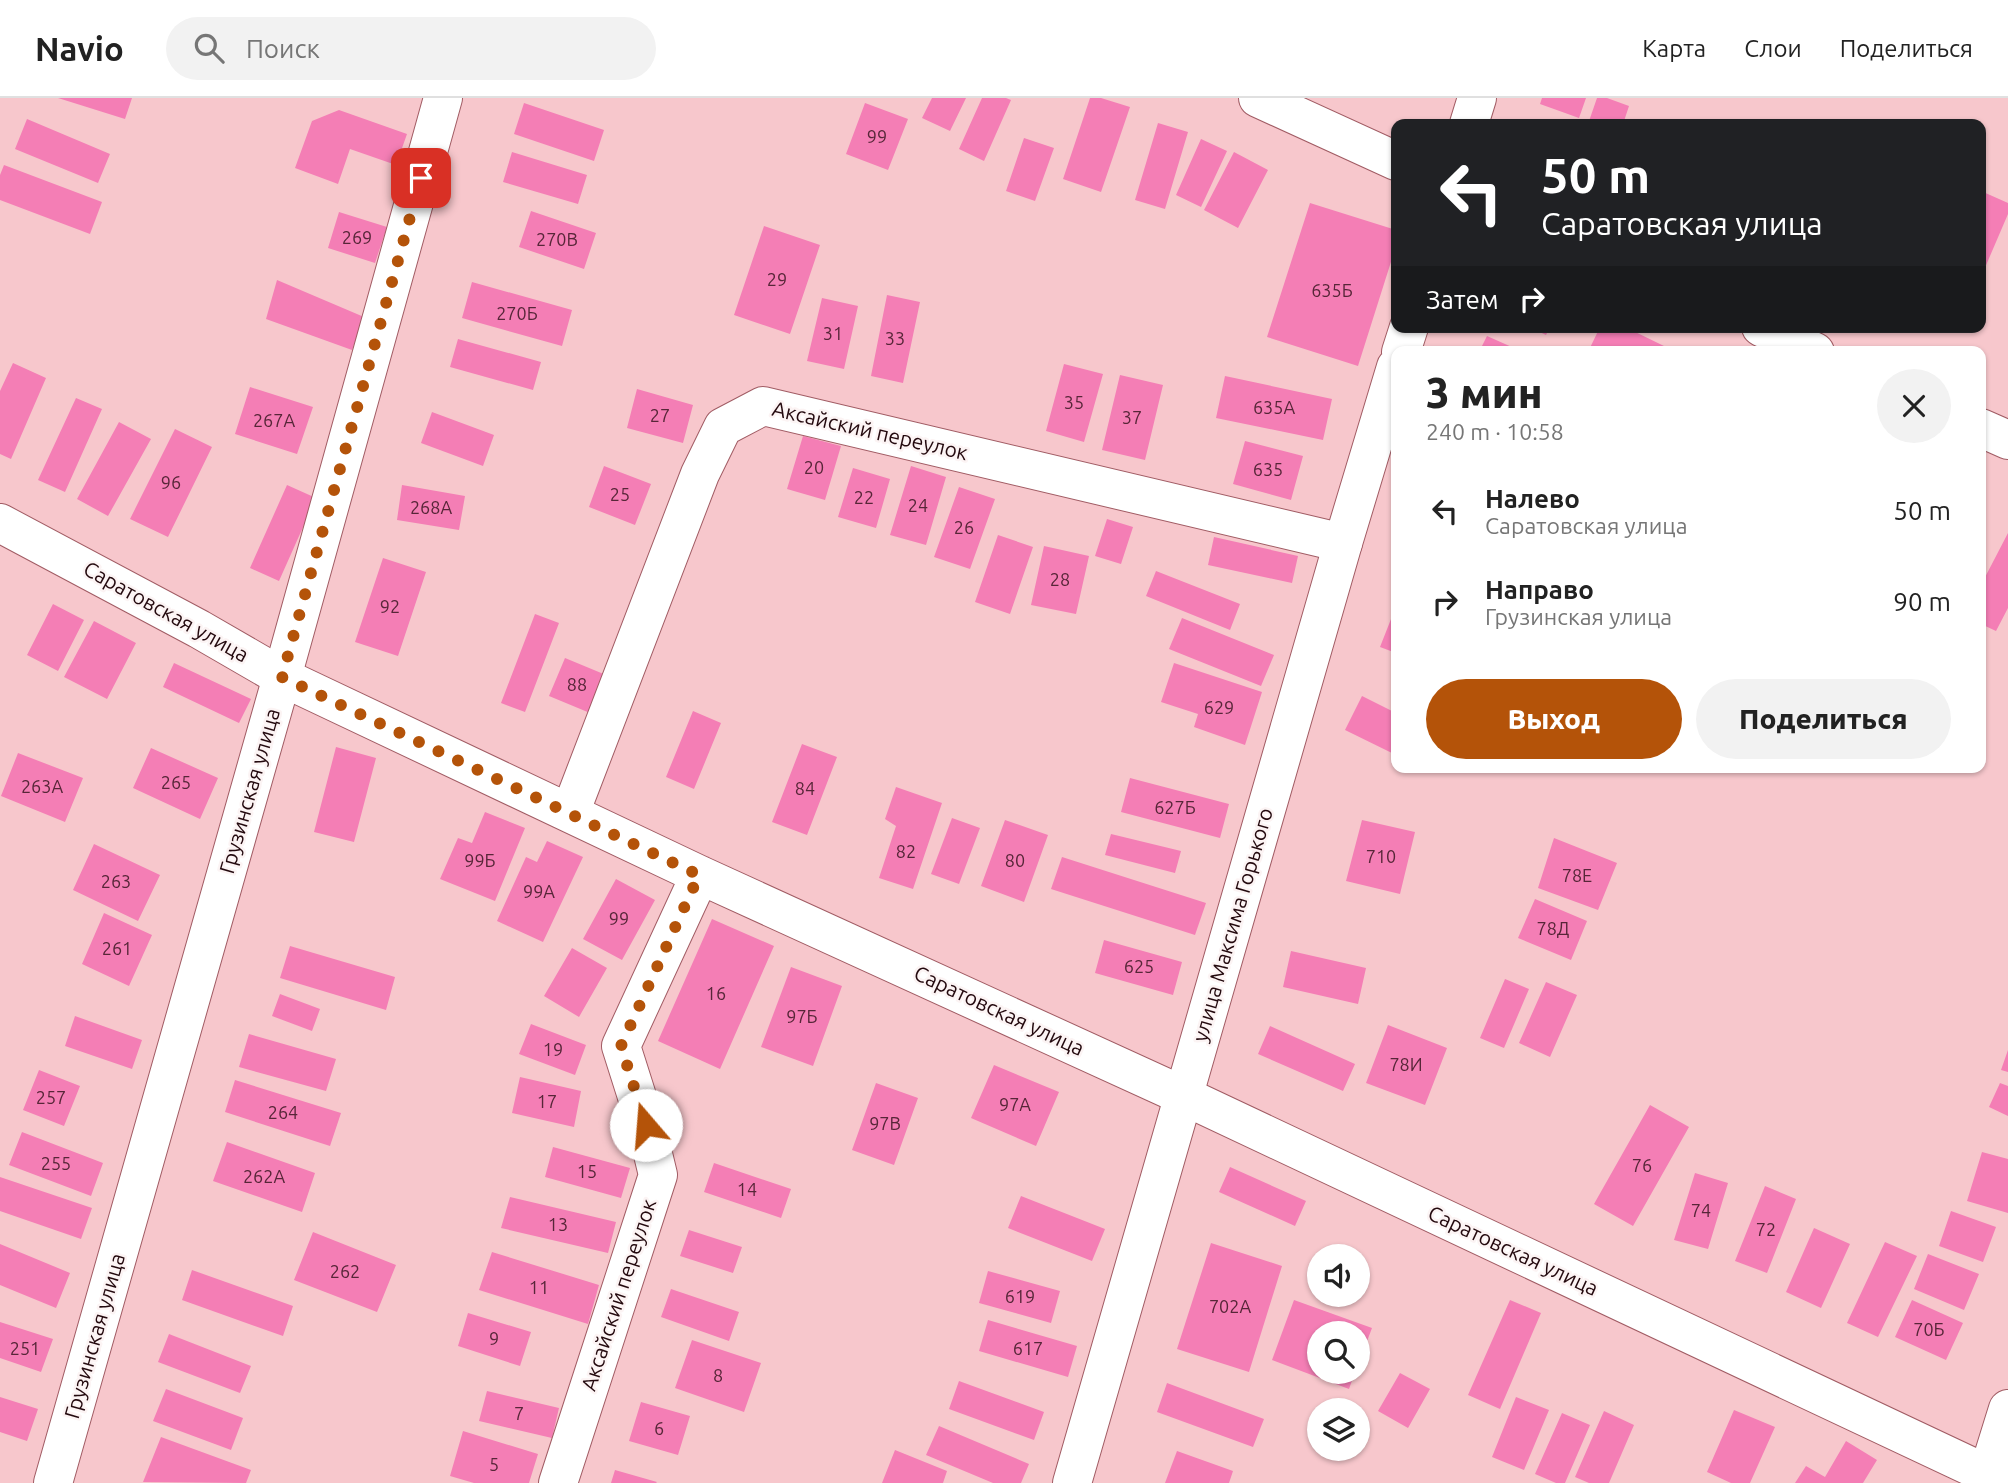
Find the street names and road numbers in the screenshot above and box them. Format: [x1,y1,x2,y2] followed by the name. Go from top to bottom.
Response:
[770,396,971,464] street label: Аксайский переулок
[80,556,253,666] street label: Саратовская улица
[214,705,284,876] street label: Грузинская улица
[1187,805,1277,1044] street label: улица Максима Горького
[911,960,1088,1060] street label: Саратовская улица
[576,1196,660,1394] street label: Аксайский переулок
[1425,1200,1602,1300] street label: Саратовская улица
[59,1250,129,1421] street label: Грузинская улица

